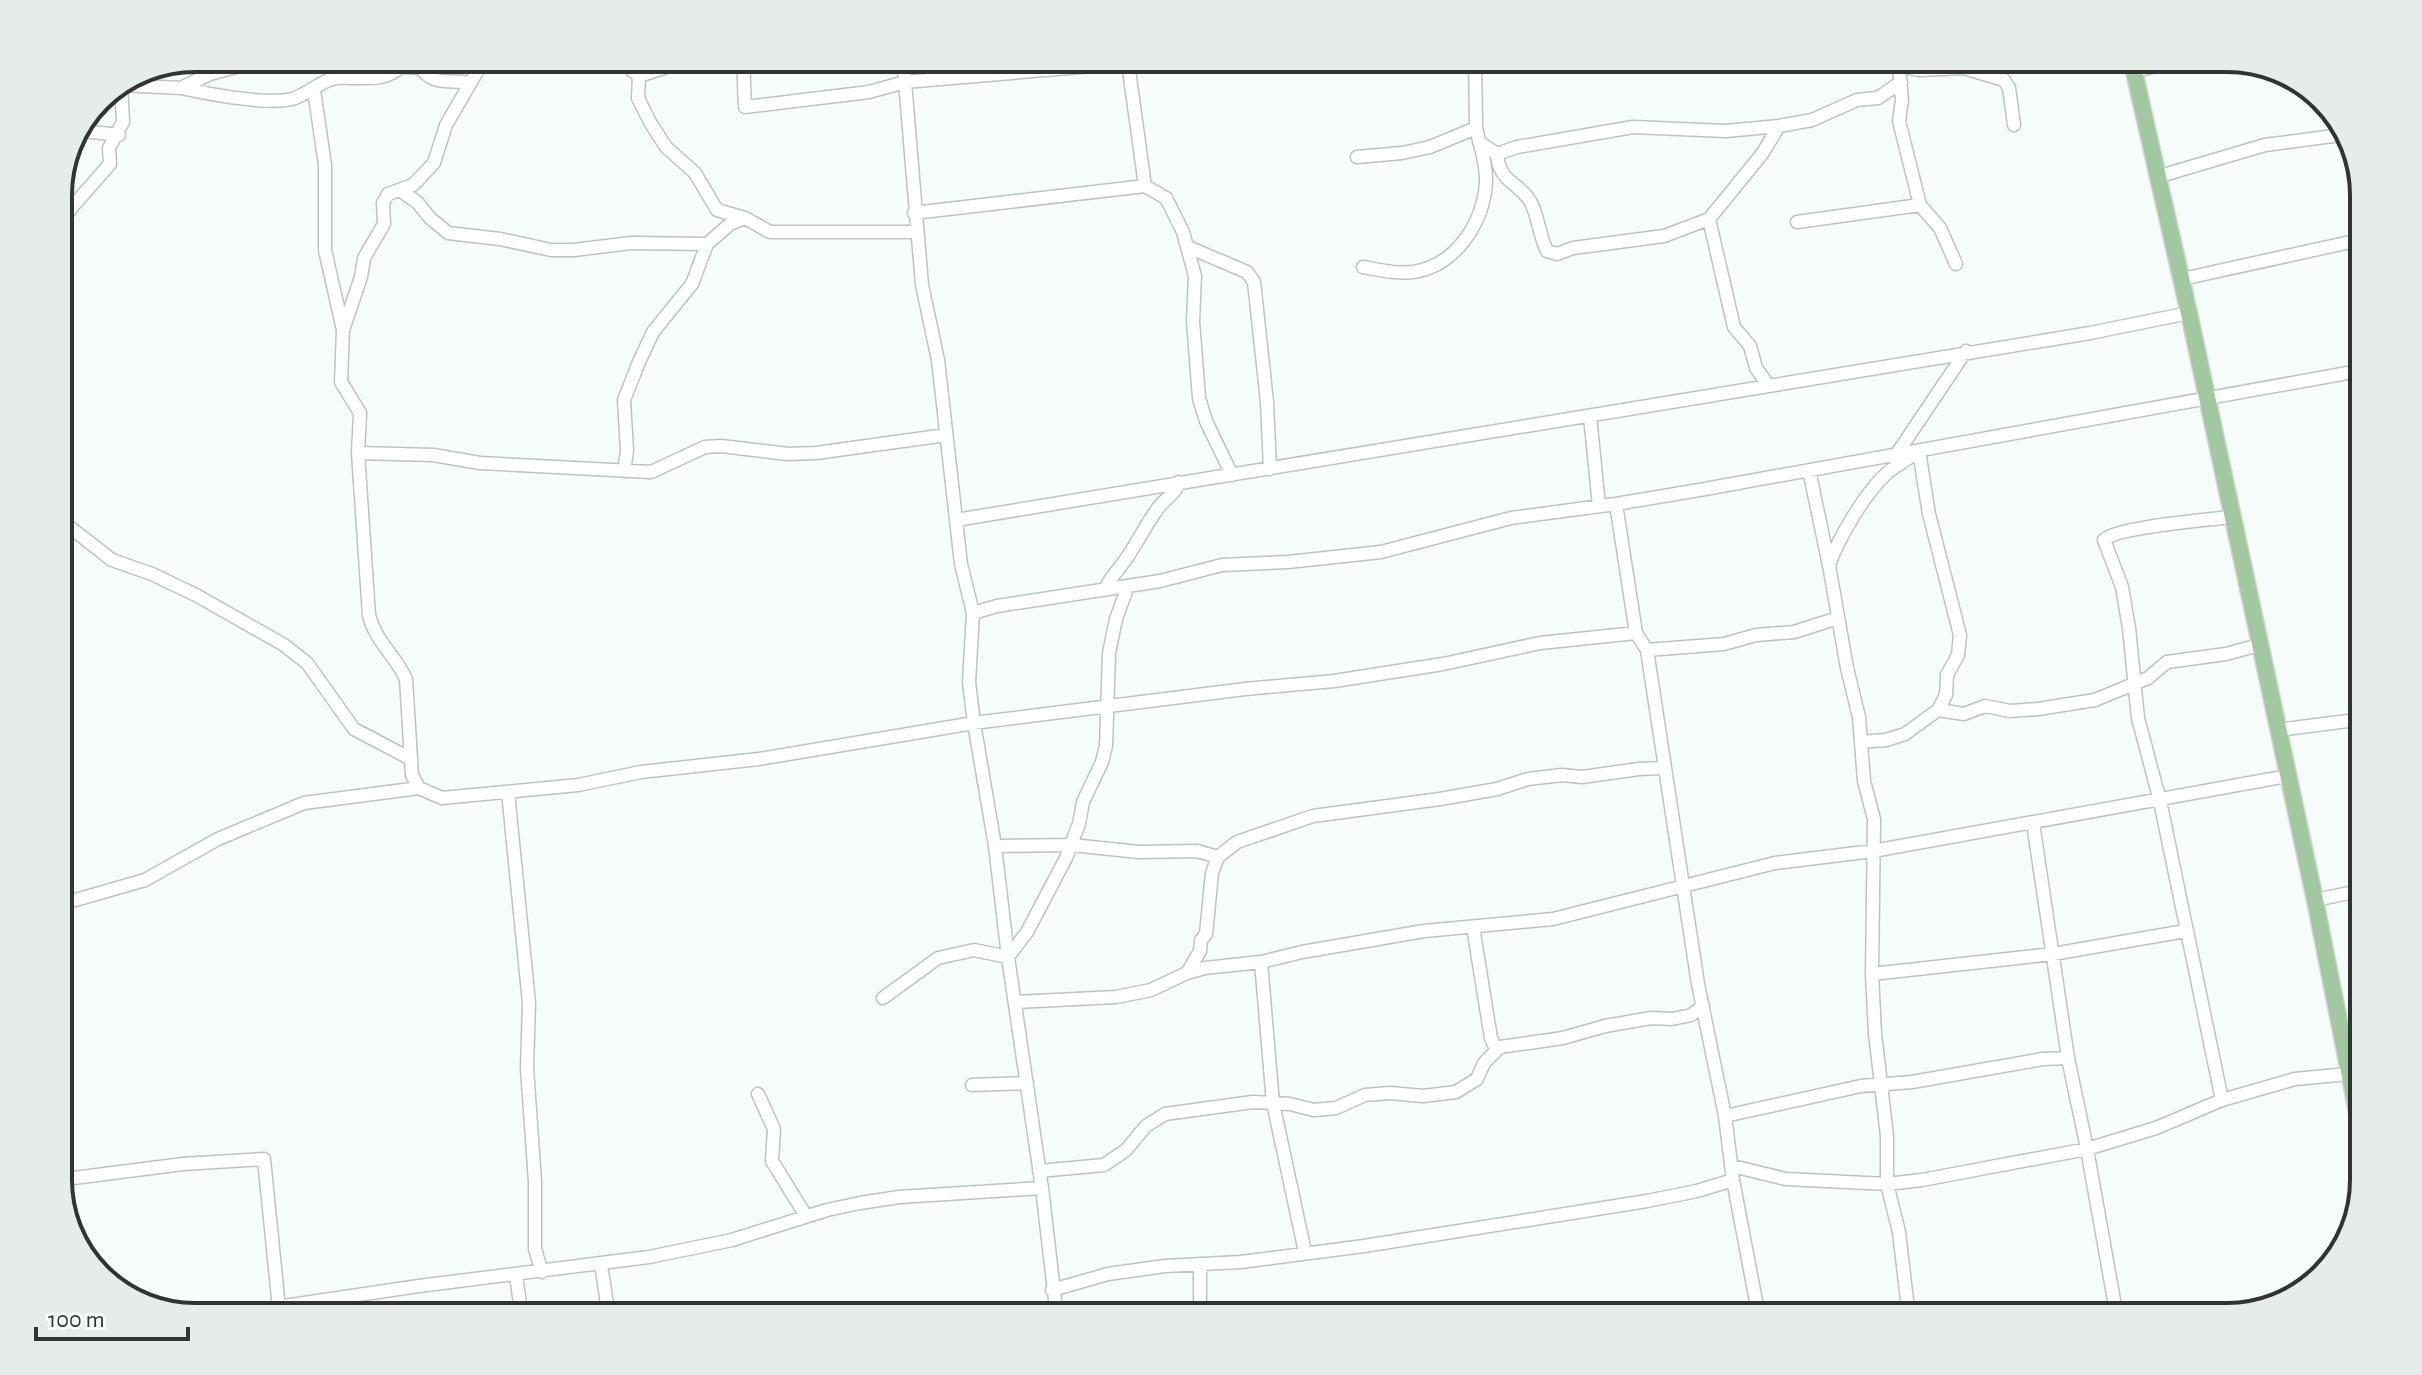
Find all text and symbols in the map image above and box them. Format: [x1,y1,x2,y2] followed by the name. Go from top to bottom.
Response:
[36,1291,188,1341] scale bar
[48,1308,105,1332] text: 100 m

